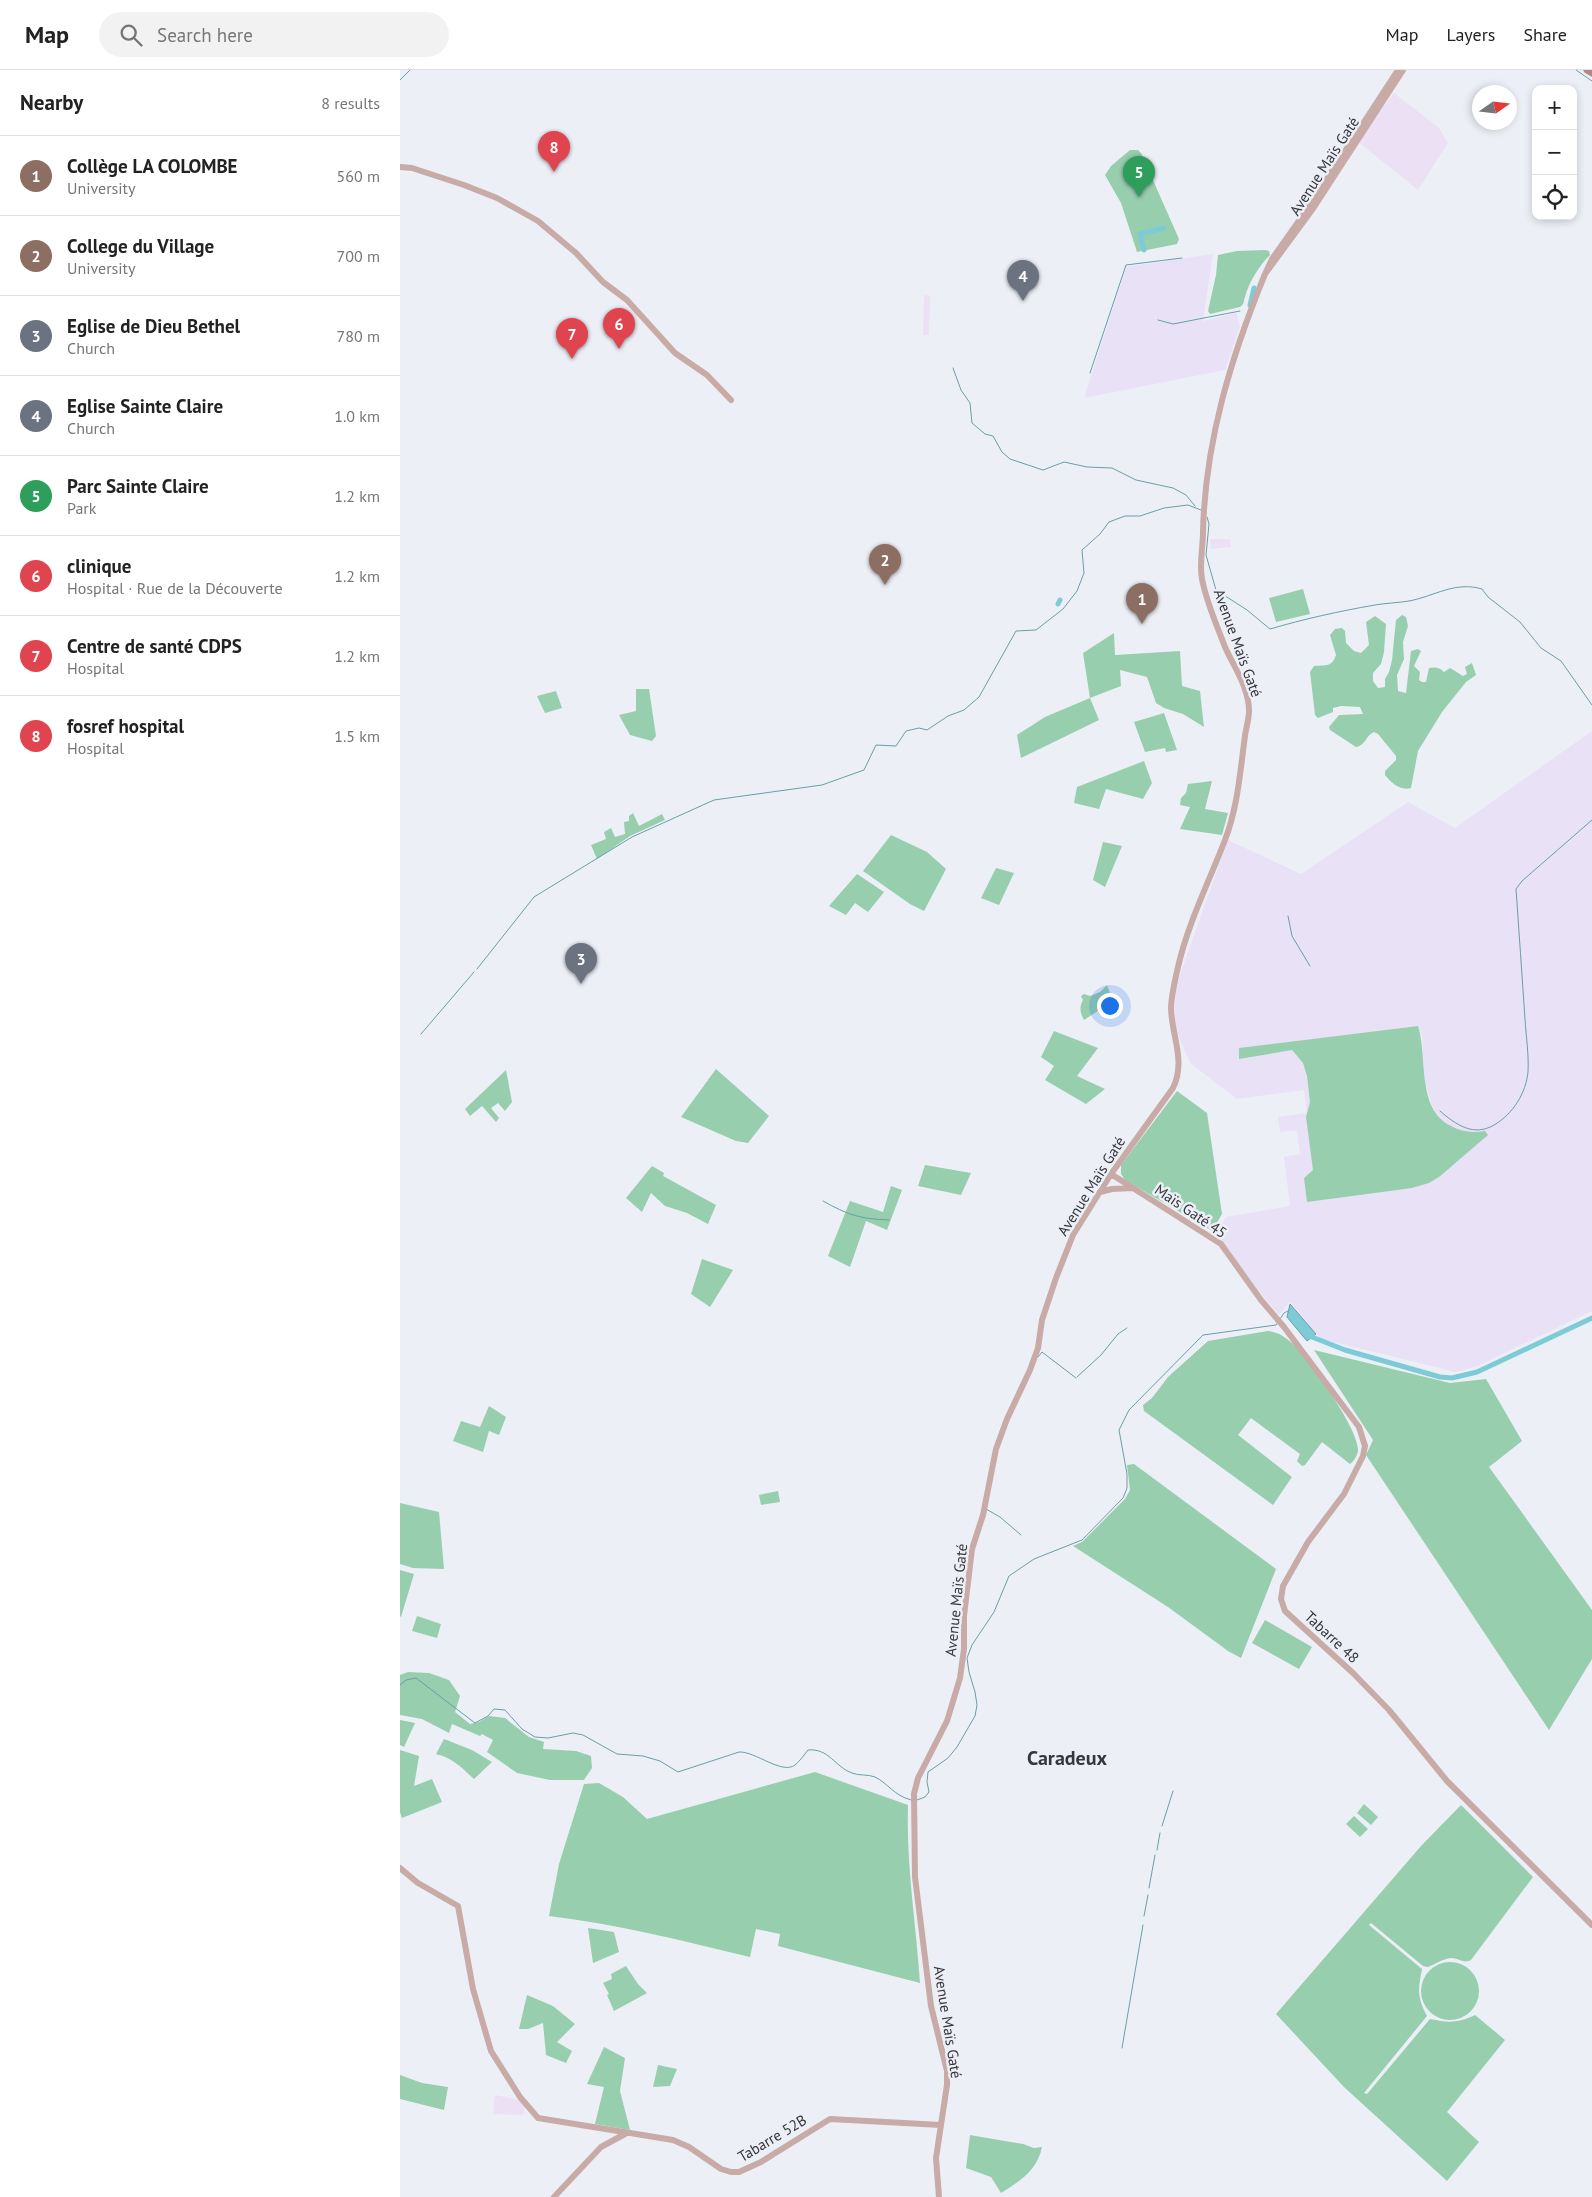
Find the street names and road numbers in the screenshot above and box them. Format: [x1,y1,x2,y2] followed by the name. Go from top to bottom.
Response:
[1285,113,1363,219] street label: Avenue Maïs Gaté
[1210,586,1266,700] street label: Avenue Maïs Gaté
[1053,1133,1129,1239] street label: Avenue Maïs Gaté
[1151,1180,1231,1242] street label: Maïs Gaté 45
[941,1542,971,1658] street label: Avenue Maïs Gaté
[1301,1607,1363,1667] street label: Tabarre 48
[930,1964,966,2080] street label: Avenue Maïs Gaté
[734,2110,810,2166] street label: Tabarre 52B

